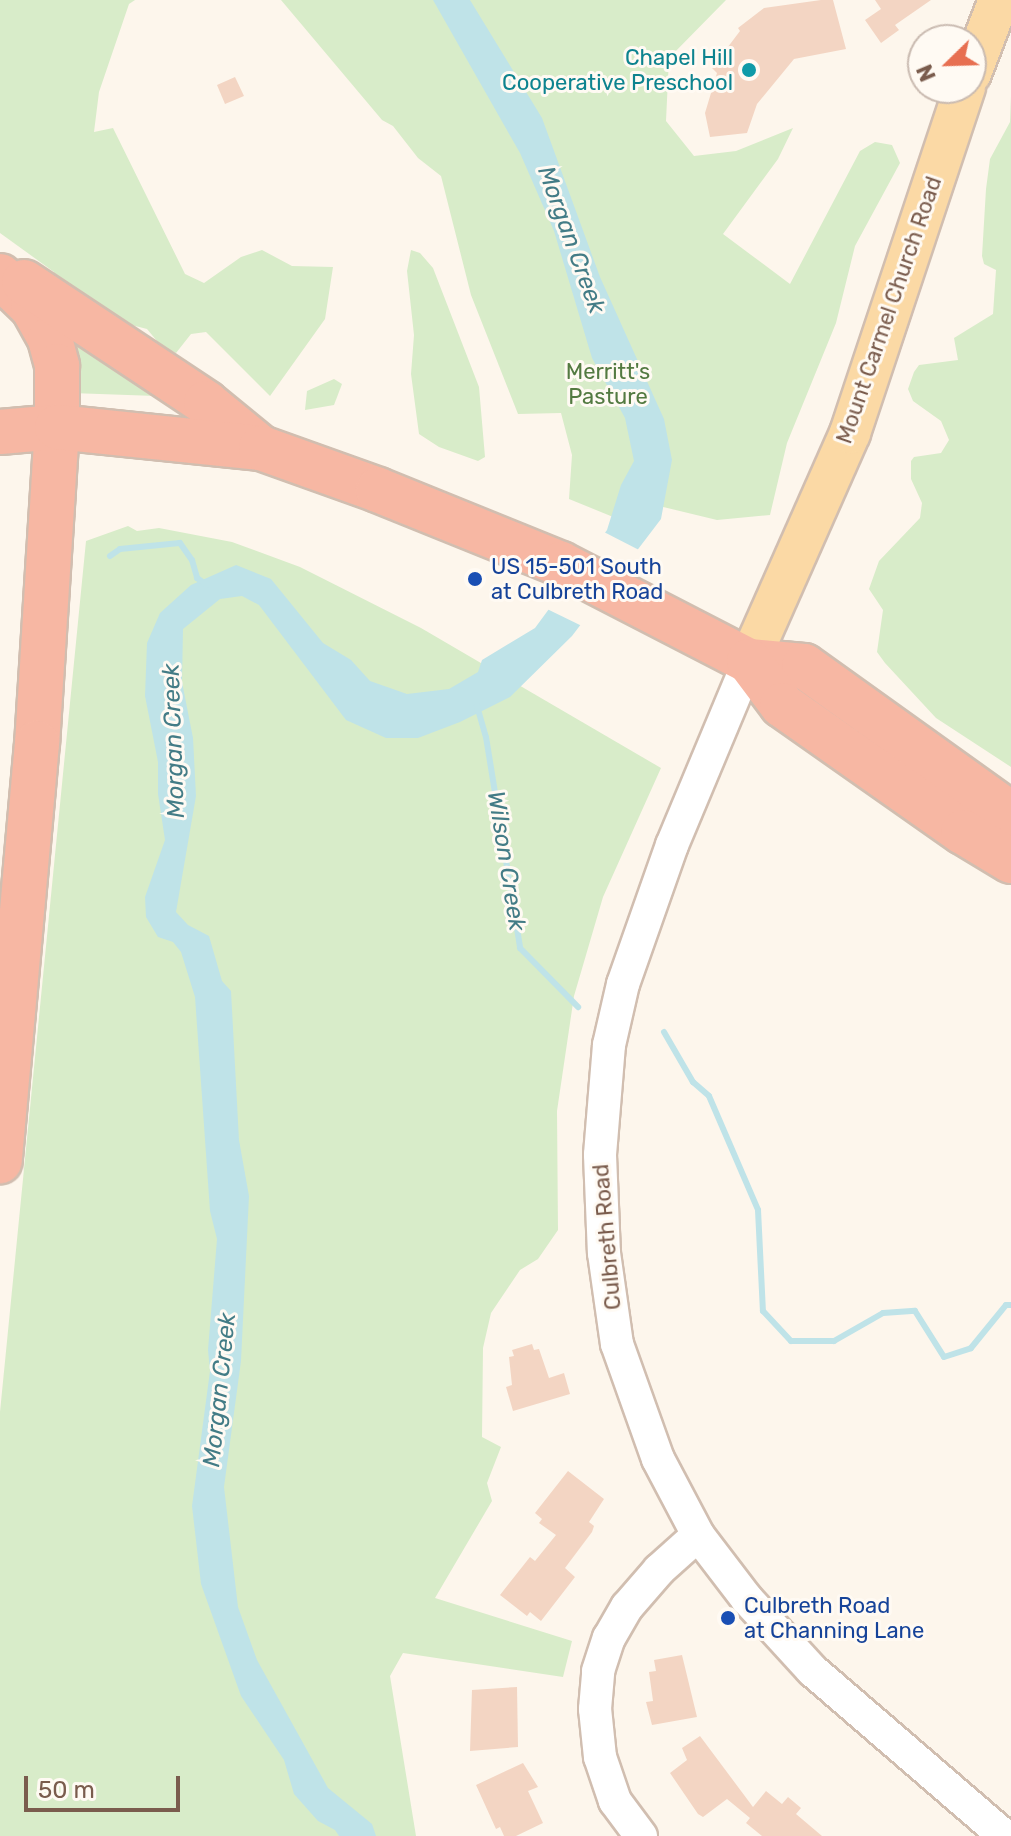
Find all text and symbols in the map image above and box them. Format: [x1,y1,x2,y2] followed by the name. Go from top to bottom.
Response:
[907,24,987,104] north arrow
[502,44,733,96] place label: Chapel Hill Cooperative Preschool
[911,60,942,85] text: N
[740,61,758,79] marker: Chapel Hill Cooperative Preschool
[531,162,611,318] water label: Morgan Creek
[831,173,947,447] street label: Mount Carmel Church Road
[566,358,650,410] park label: Merritt's Pasture
[491,553,663,604] place label: US 15-501 South at Culbreth Road
[466,570,484,588] marker: US 15-501 South at Culbreth Road
[157,663,191,819] water label: Morgan Creek
[481,789,531,933] water label: Wilson Creek
[587,1163,627,1311] street label: Culbreth Road
[198,1312,242,1468] water label: Morgan Creek
[744,1592,924,1644] place label: Culbreth Road at Channing Lane
[719,1609,737,1627] marker: Culbreth Road at Channing Lane
[28,1760,184,1810] scale bar
[38,1776,95,1804] text: 50 m

